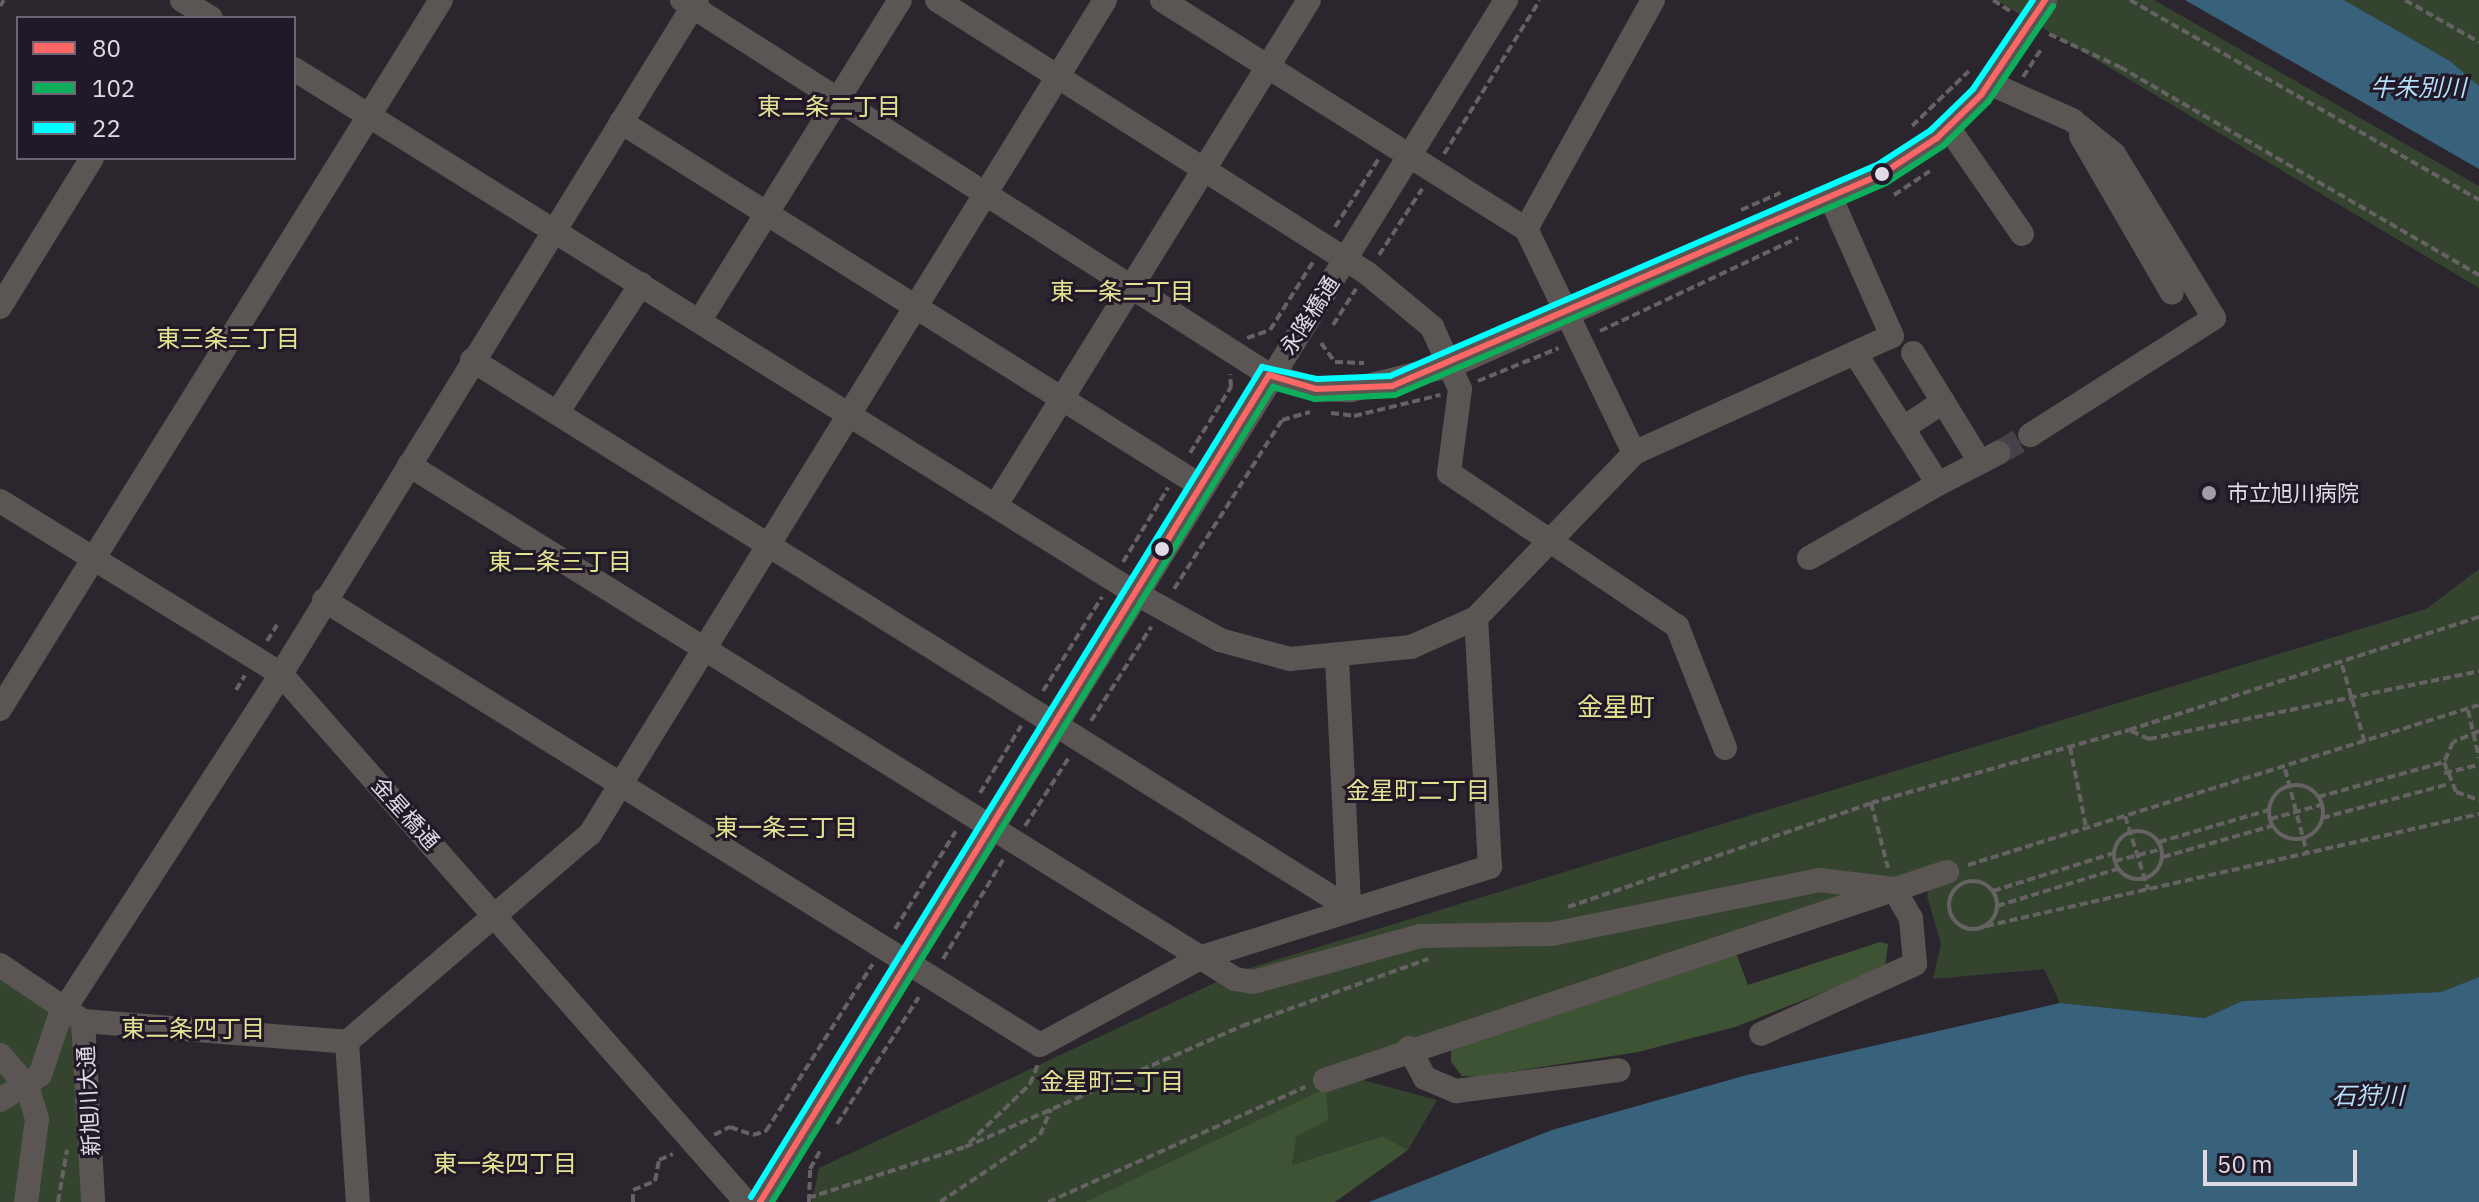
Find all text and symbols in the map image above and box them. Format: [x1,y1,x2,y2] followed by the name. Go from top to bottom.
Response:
[16,16,296,160] legend
[92,32,121,64] text: 80
[92,72,135,104] text: 102
[2370,74,2466,102] water label: 牛朱別川
[757,93,901,121] district label: 東二条二丁目
[92,112,121,144] text: 22
[1874,166,1890,182] unlabelled marker
[1274,271,1344,359] street label: 永隆橋通
[1050,278,1194,306] district label: 東一条二丁目
[156,325,300,353] district label: 東三条三丁目
[2227,480,2359,506] place label: 市立旭川病院
[2198,482,2220,504] marker: 市立旭川病院
[1154,541,1170,557] unlabelled marker
[488,548,632,576] district label: 東二条三丁目
[1577,691,1655,723] district label: 金星町
[367,771,445,855] street label: 金星橋通
[1346,777,1490,805] district label: 金星町二丁目
[714,814,858,842] district label: 東一条三丁目
[121,1015,265,1043] district label: 東二条四丁目
[72,1045,104,1157] street label: 新旭川大通
[1040,1068,1184,1096] district label: 金星町三丁目
[2332,1082,2404,1110] water label: 石狩川
[2207,1134,2361,1184] scale bar
[2217,1148,2272,1180] text: 50 m
[433,1150,577,1178] district label: 東一条四丁目

